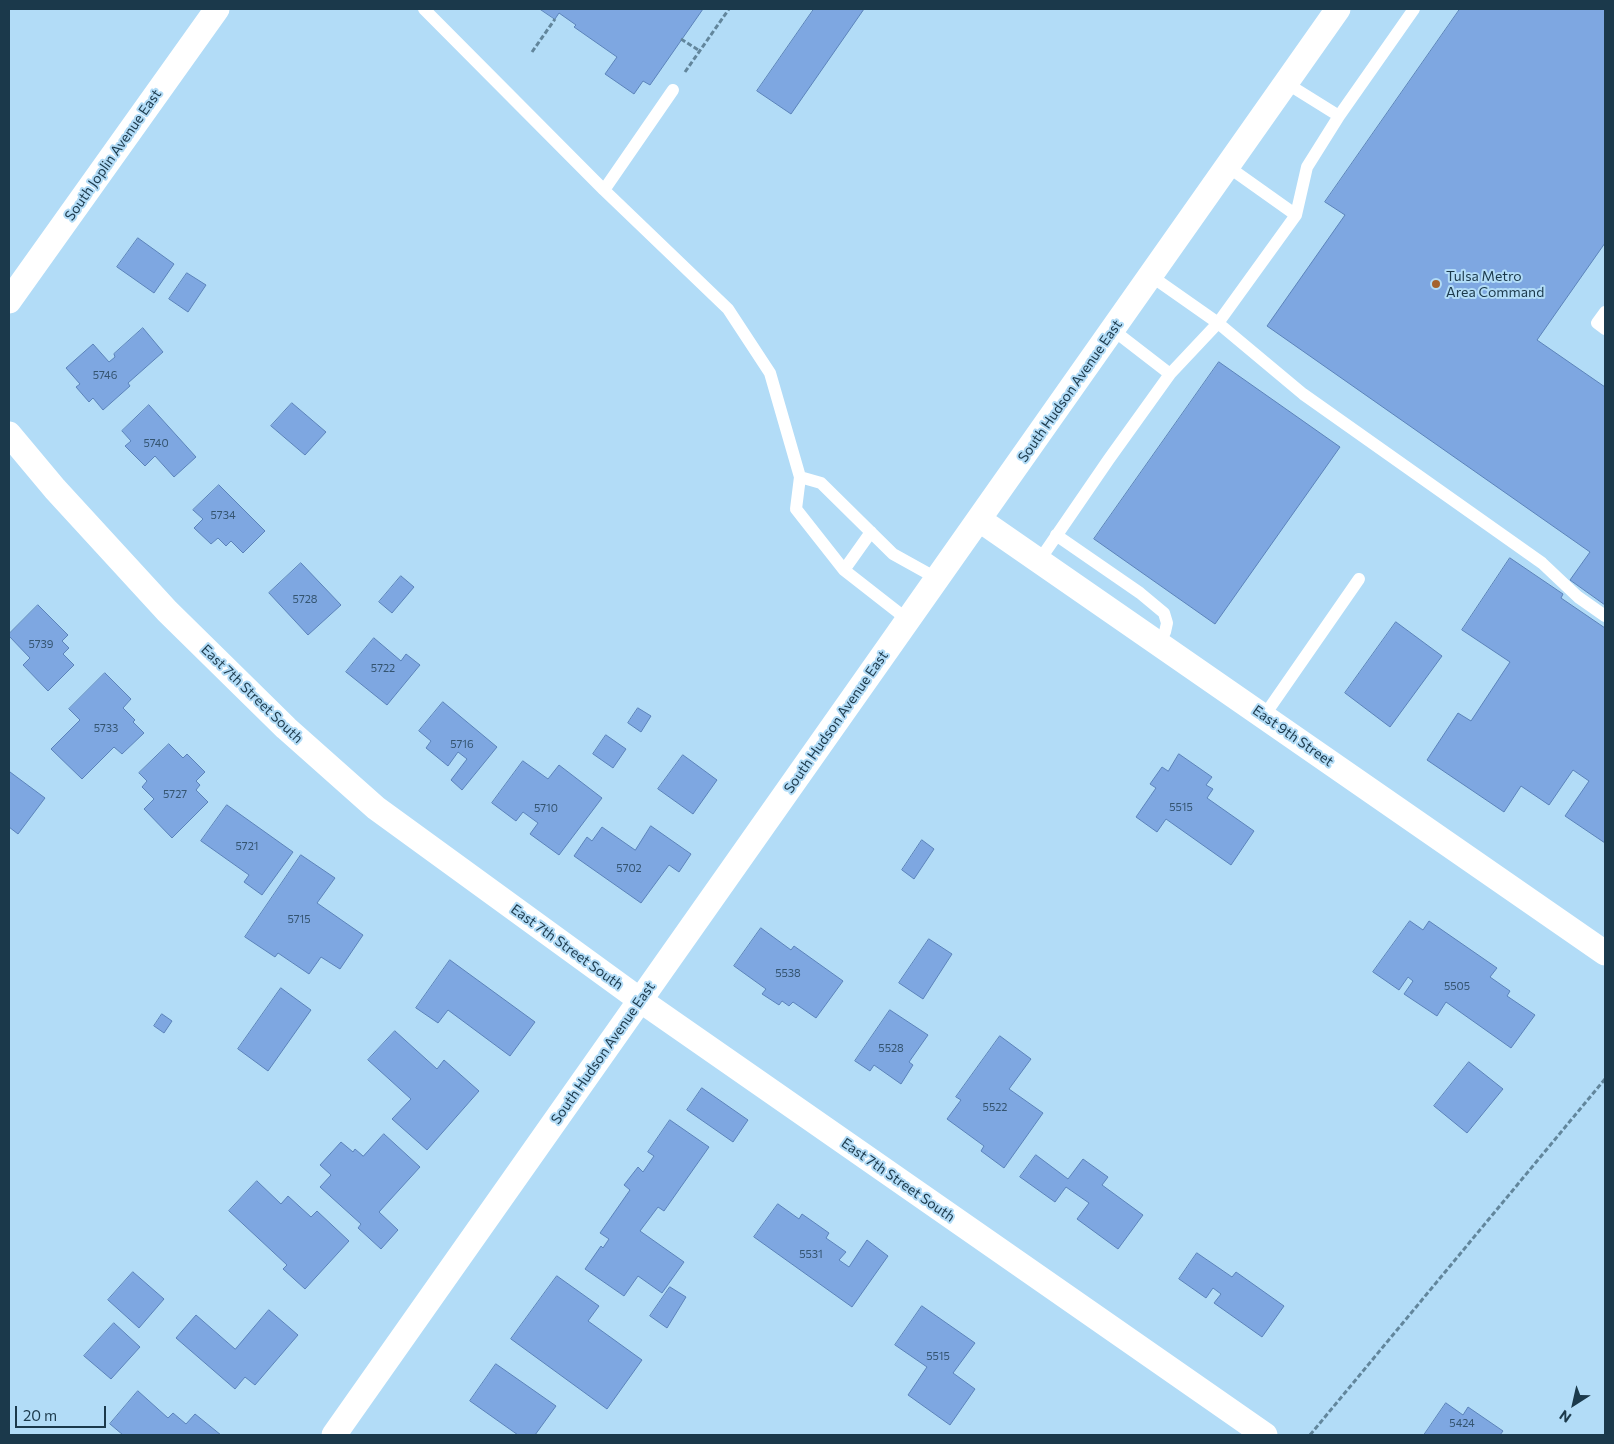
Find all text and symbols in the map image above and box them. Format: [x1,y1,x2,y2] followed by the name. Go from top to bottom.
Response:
[61,86,165,224] street label: South Joplin Avenue East
[1446,268,1544,300] place label: Tulsa Metro Area Command
[1430,278,1442,290] marker: Tulsa Metro Area Command
[1014,317,1126,465] street label: South Hudson Avenue East
[93,368,117,382] house number: 5746
[143,436,169,450] house number: 5740
[210,508,236,522] house number: 5734
[293,592,317,606] house number: 5728
[28,637,54,651] house number: 5739
[198,641,306,747] street label: East 7th Street South
[780,648,892,796] street label: South Hudson Avenue East
[371,661,395,675] house number: 5722
[1249,702,1337,770] street label: East 9th Street
[94,721,118,735] house number: 5733
[450,737,474,751] house number: 5716
[163,787,187,801] house number: 5727
[1169,800,1193,814] house number: 5515
[534,801,558,815] house number: 5710
[236,839,258,853] house number: 5721
[616,861,642,875] house number: 5702
[508,901,626,993] street label: East 7th Street South
[287,912,311,926] house number: 5715
[775,966,801,980] house number: 5538
[547,979,659,1127] street label: South Hudson Avenue East
[1444,979,1470,993] house number: 5505
[878,1041,904,1055] house number: 5528
[983,1100,1007,1114] house number: 5522
[838,1135,958,1225] street label: East 7th Street South
[799,1247,823,1261] house number: 5531
[926,1349,950,1363] house number: 5515
[1549,1379,1599,1429] north arrow
[18,1396,109,1428] scale bar
[23,1406,57,1424] text: 20 m
[1556,1407,1574,1427] text: N
[1449,1416,1475,1430] house number: 5424

